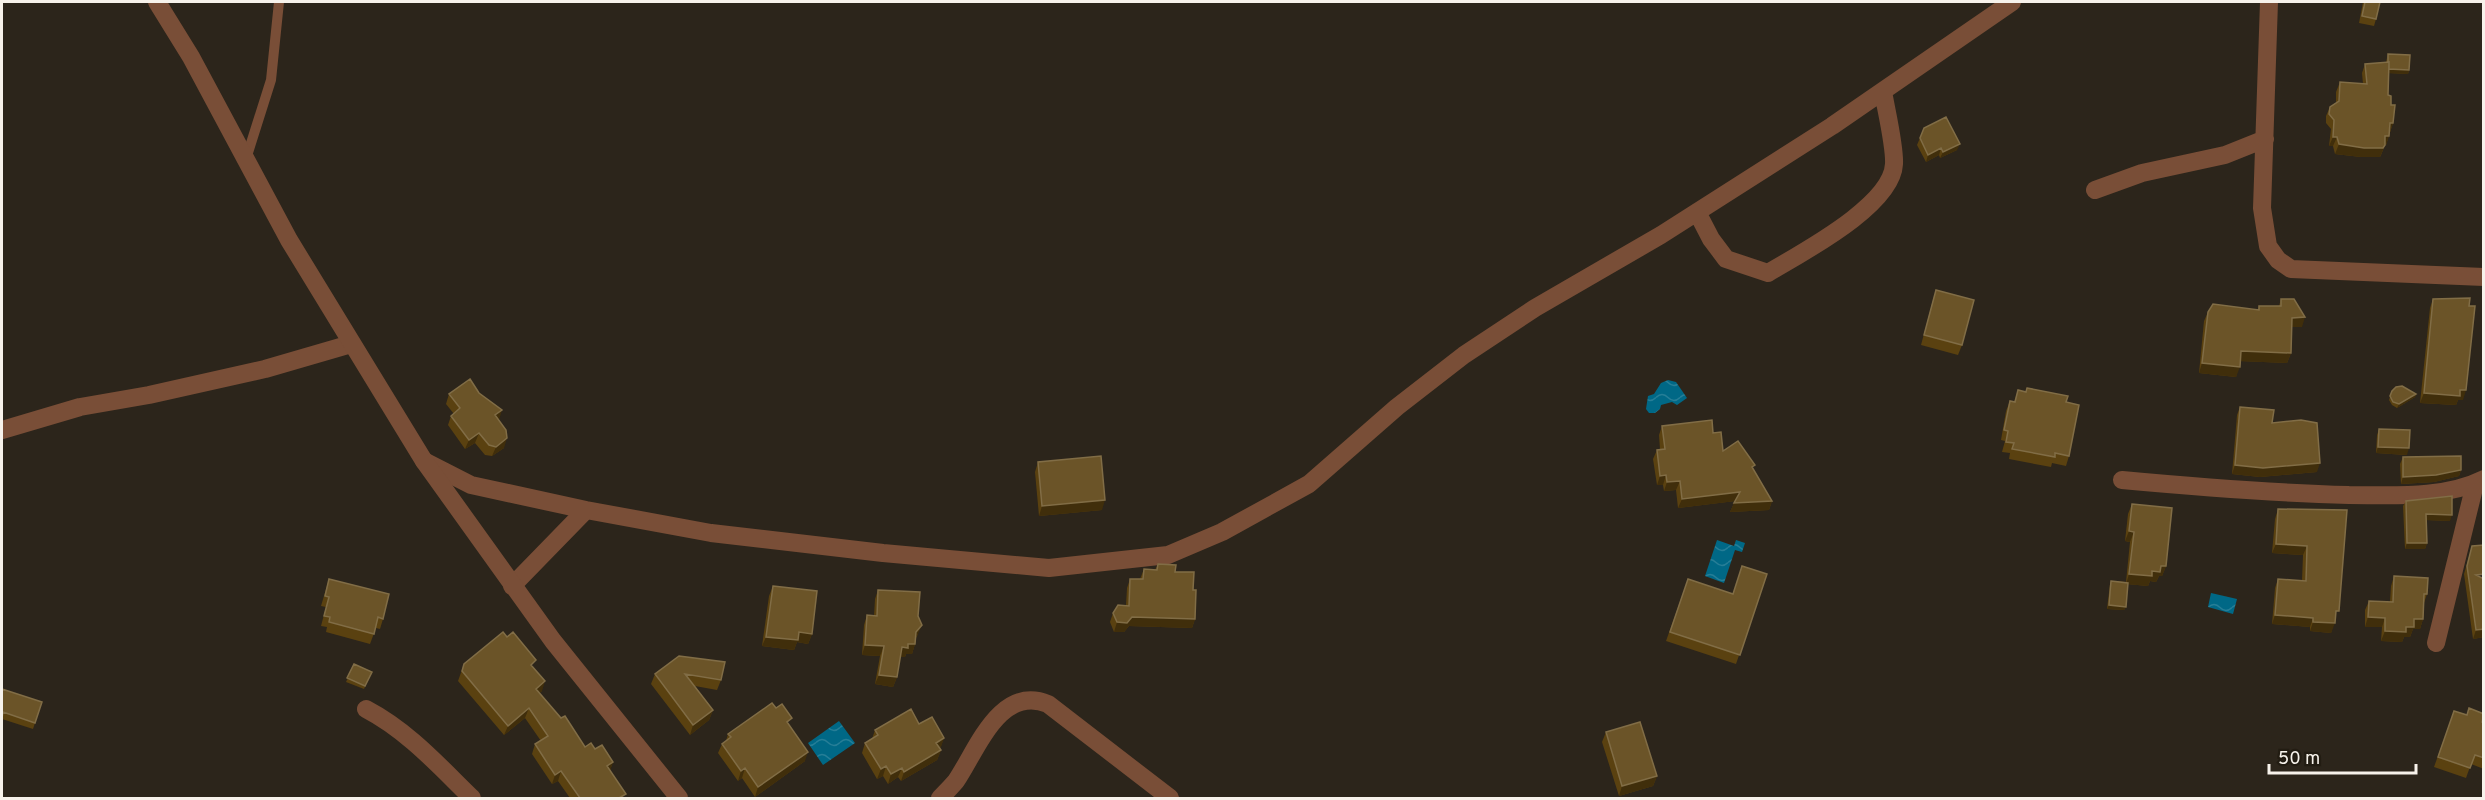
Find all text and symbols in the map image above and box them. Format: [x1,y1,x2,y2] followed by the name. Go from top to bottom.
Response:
[2269,737,2416,775] scale bar
[2278,748,2320,771] text: 50 m

